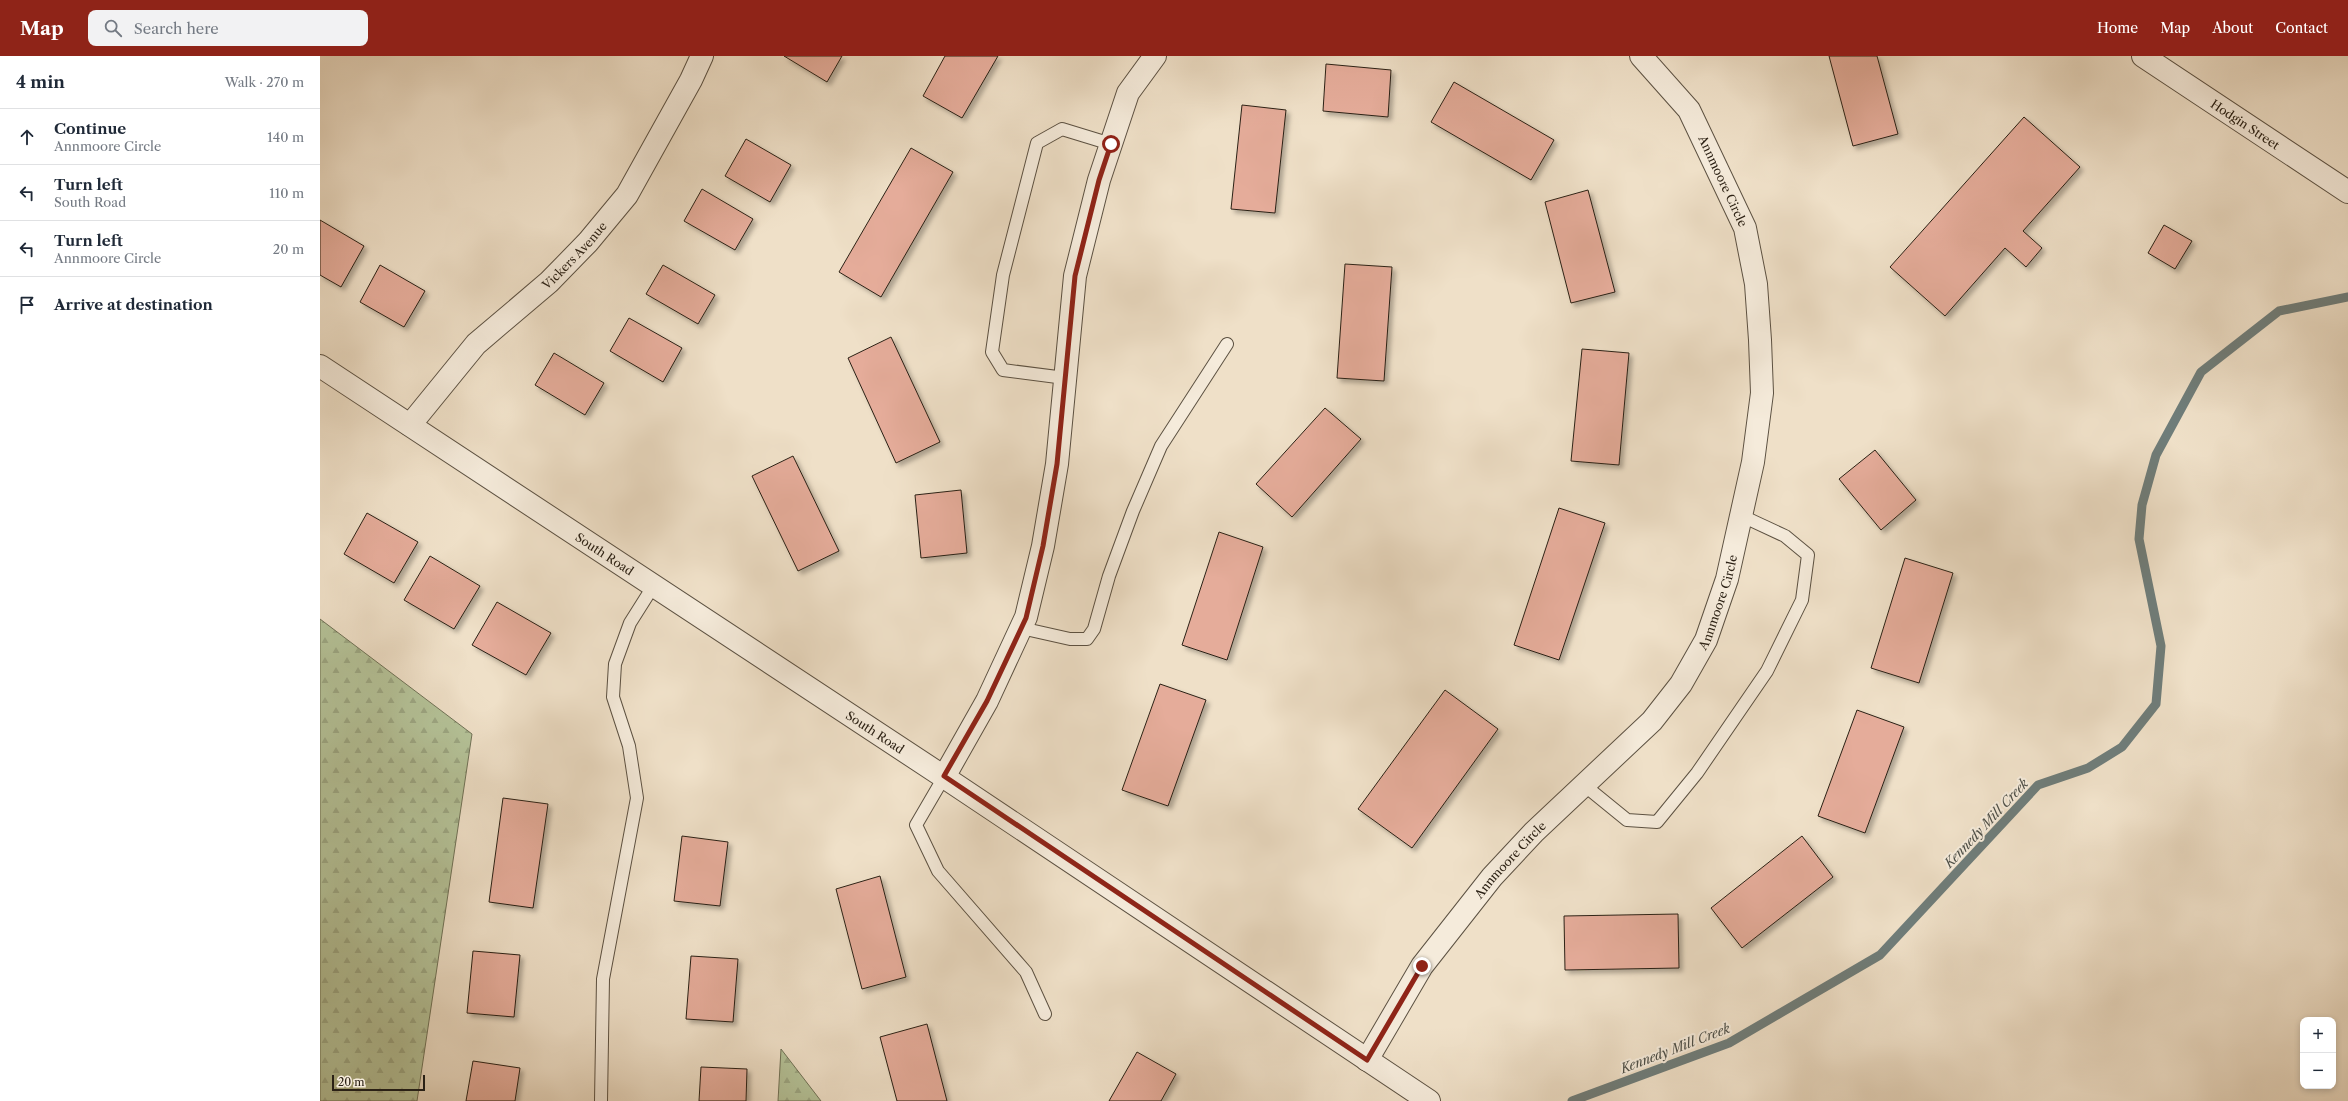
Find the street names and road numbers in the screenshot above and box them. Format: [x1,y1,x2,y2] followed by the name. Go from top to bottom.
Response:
[2208,96,2283,153] street label: Hodgin Street
[1695,132,1751,229] street label: Annmoore Circle
[538,218,610,293] street label: Vickers Avenue
[573,529,637,579] street label: South Road
[1694,553,1740,653] street label: Annmoore Circle
[843,707,908,757] street label: South Road
[1470,818,1549,902] street label: Annmoore Circle

